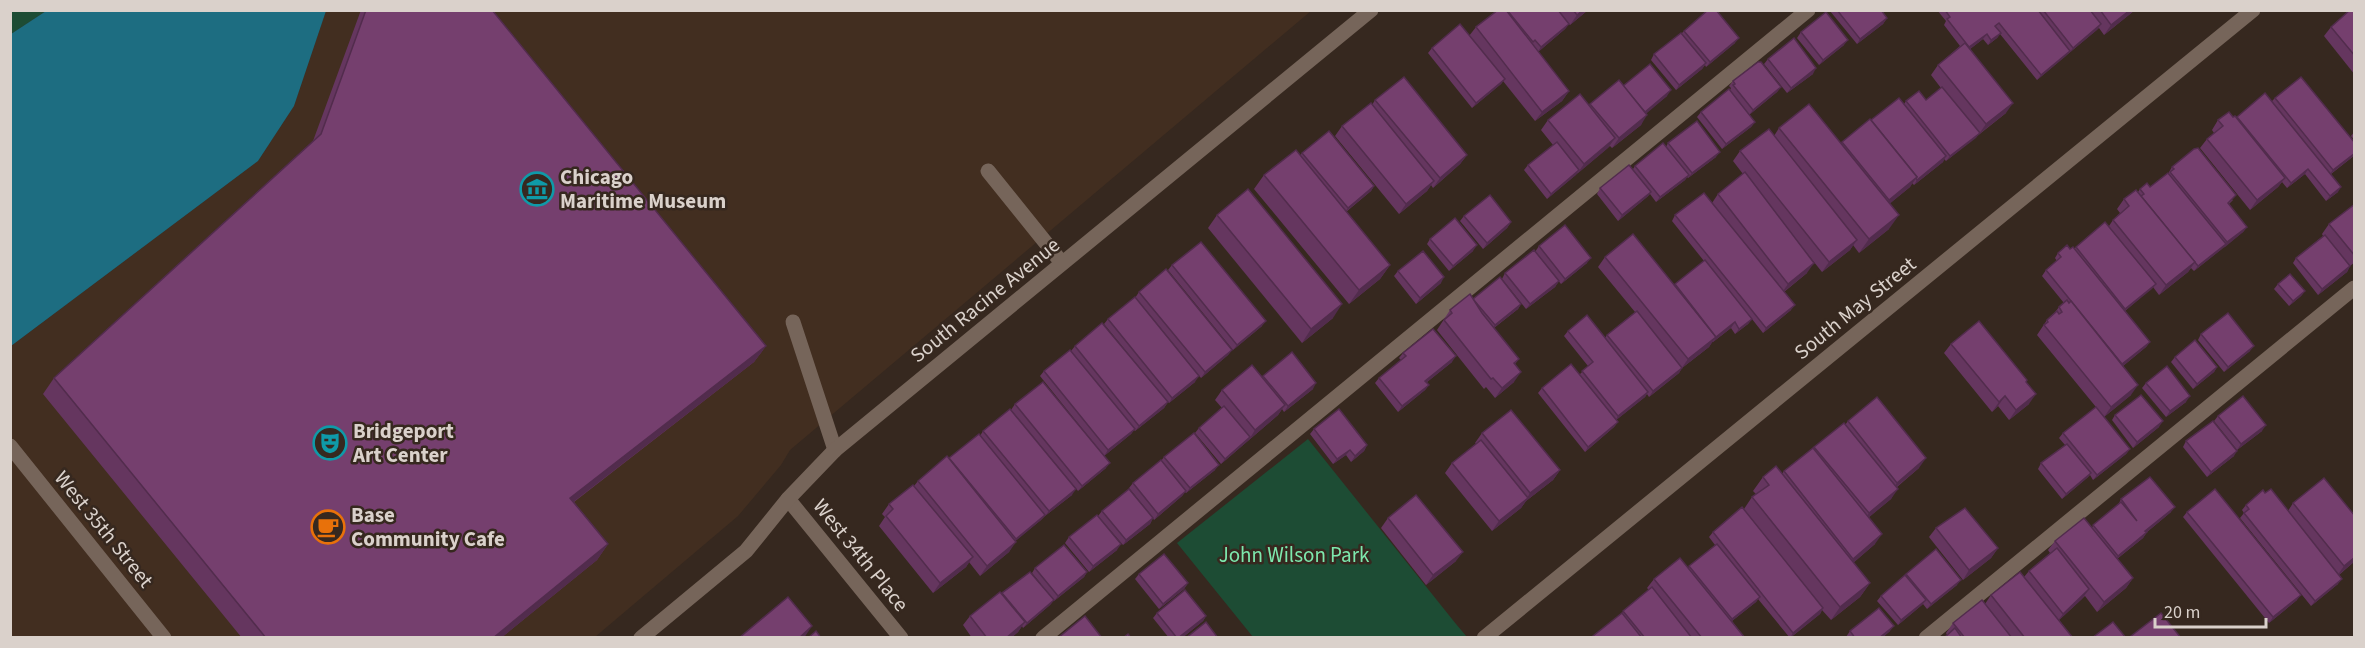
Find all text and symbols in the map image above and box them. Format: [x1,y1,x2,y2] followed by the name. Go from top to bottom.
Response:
[560,162,726,216] place label: Chicago Maritime Museum
[519,171,555,207] museum icon: Chicago Maritime Museum
[904,230,1066,370] street label: South Racine Avenue
[1788,249,1922,367] street label: South May Street
[352,416,454,470] place label: Bridgeport Art Center
[312,425,348,461] theatre icon: Bridgeport Art Center
[47,464,161,594] street label: West 35th Street
[806,492,916,618] street label: West 34th Place
[351,500,505,554] place label: Base Community Cafe
[310,509,346,545] cafe icon: Base Community Cafe
[1219,540,1370,570] park label: John Wilson Park
[2155,591,2266,629] scale bar
[2164,600,2200,625] text: 20 m

